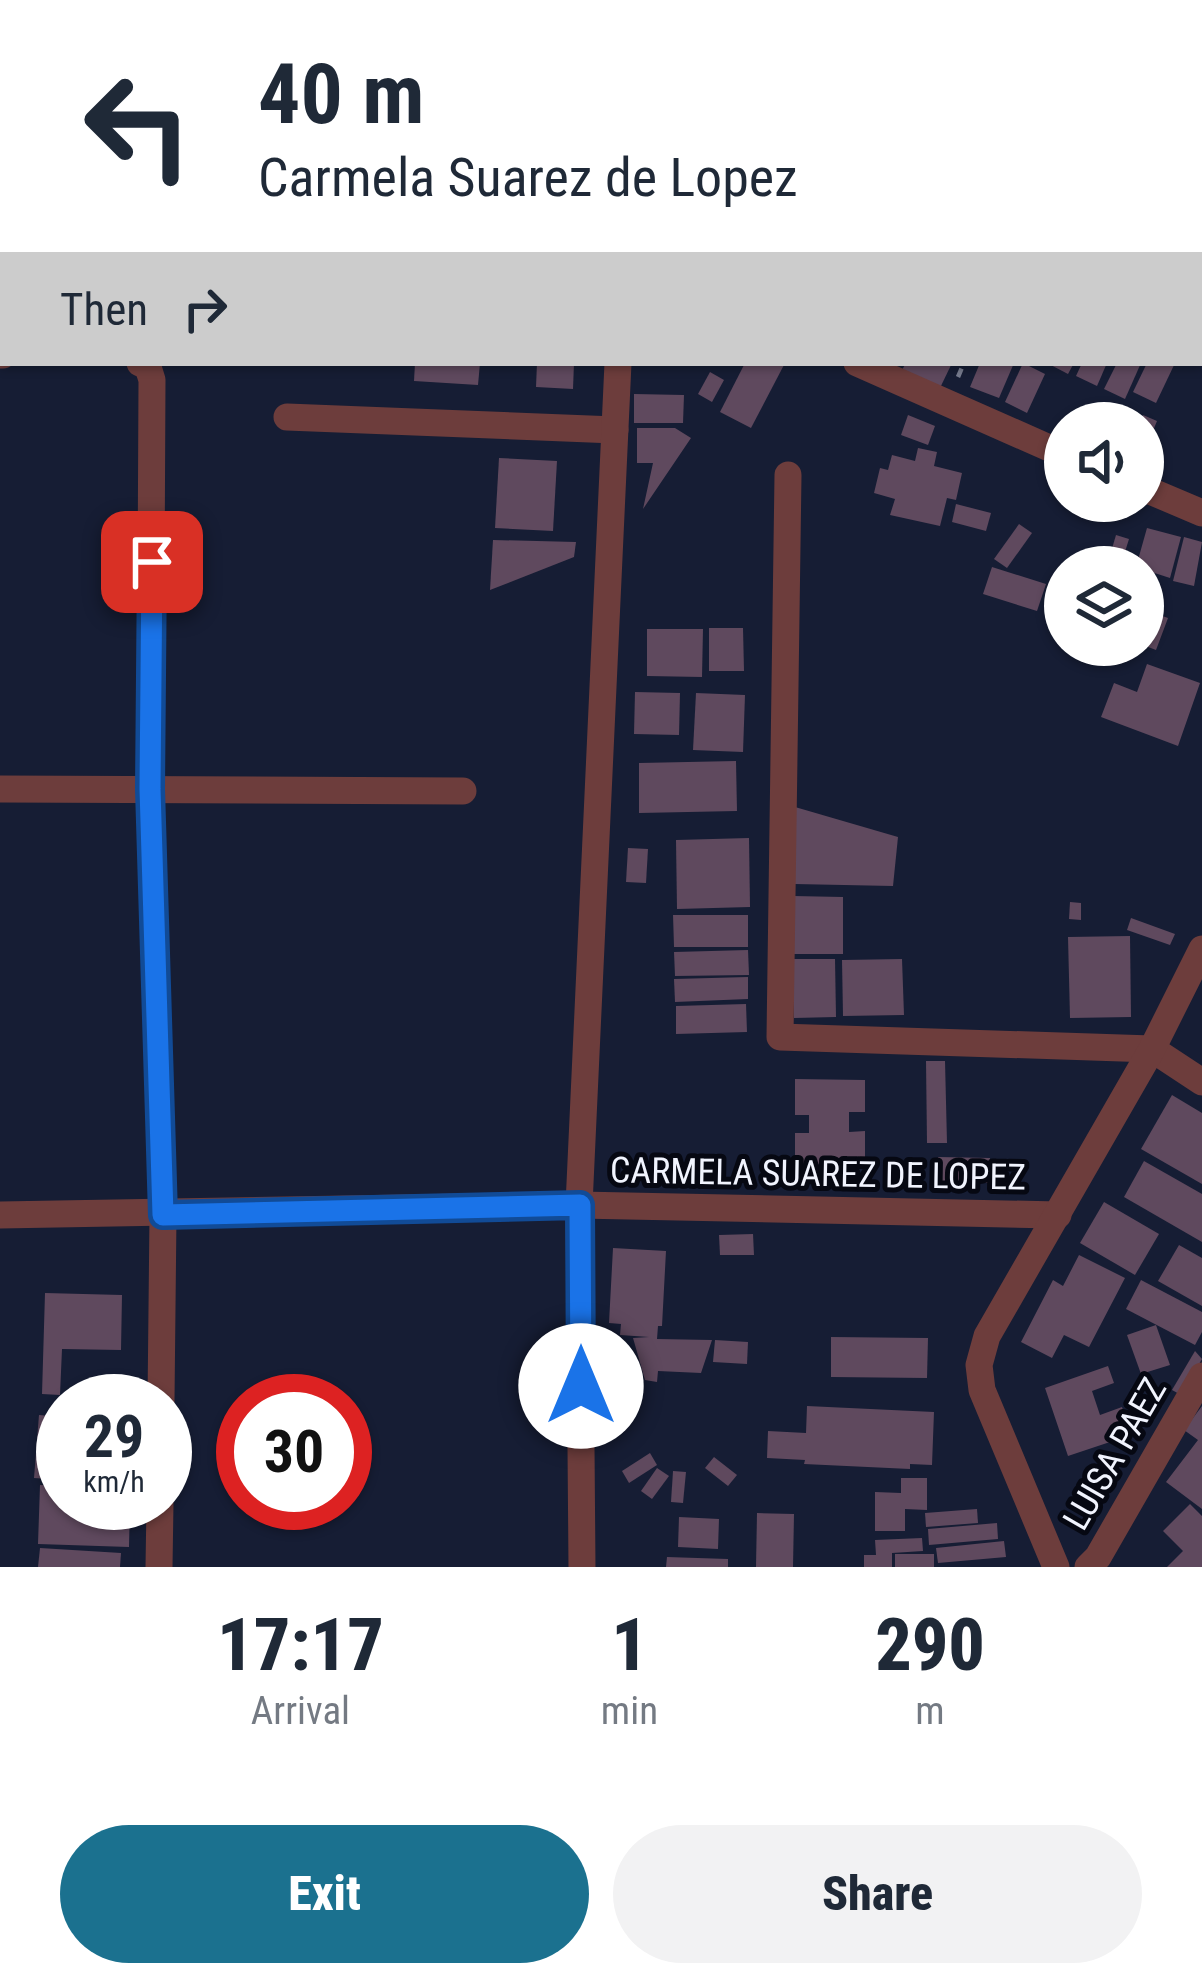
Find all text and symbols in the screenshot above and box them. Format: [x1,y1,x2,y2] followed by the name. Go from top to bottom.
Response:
[258,45,425,144] text: 40 m
[60,48,216,204] icon: left
[258,146,798,209] text: Carmela Suarez de Lopez
[172,276,238,342] icon: right
[60,283,148,336] text: Then
[1044,402,1164,666] map controls
[1044,402,1164,522] button: sound
[101,511,203,613] pin
[119,529,185,595] icon: arrive
[1044,546,1164,666] button: layers
[610,1149,1026,1199] street label: CARMELA SUAREZ DE LOPEZ
[518,1323,644,1449] position arrow
[1055,1371,1175,1537] street label: LUISA PAEZ
[216,1374,372,1530] speed limit sign: 30
[84,1401,144,1472] text: 29
[83,1464,145,1499] text: km/h
[217,1603,384,1688] text: 17:17
[611,1603,648,1688] text: 1
[875,1603,985,1688] text: 290
[251,1688,350,1734] text: Arrival
[601,1688,658,1734] text: min
[915,1688,945,1734] text: m
[60,1825,589,1963] button: Exit
[613,1825,1142,1963] button: Share

